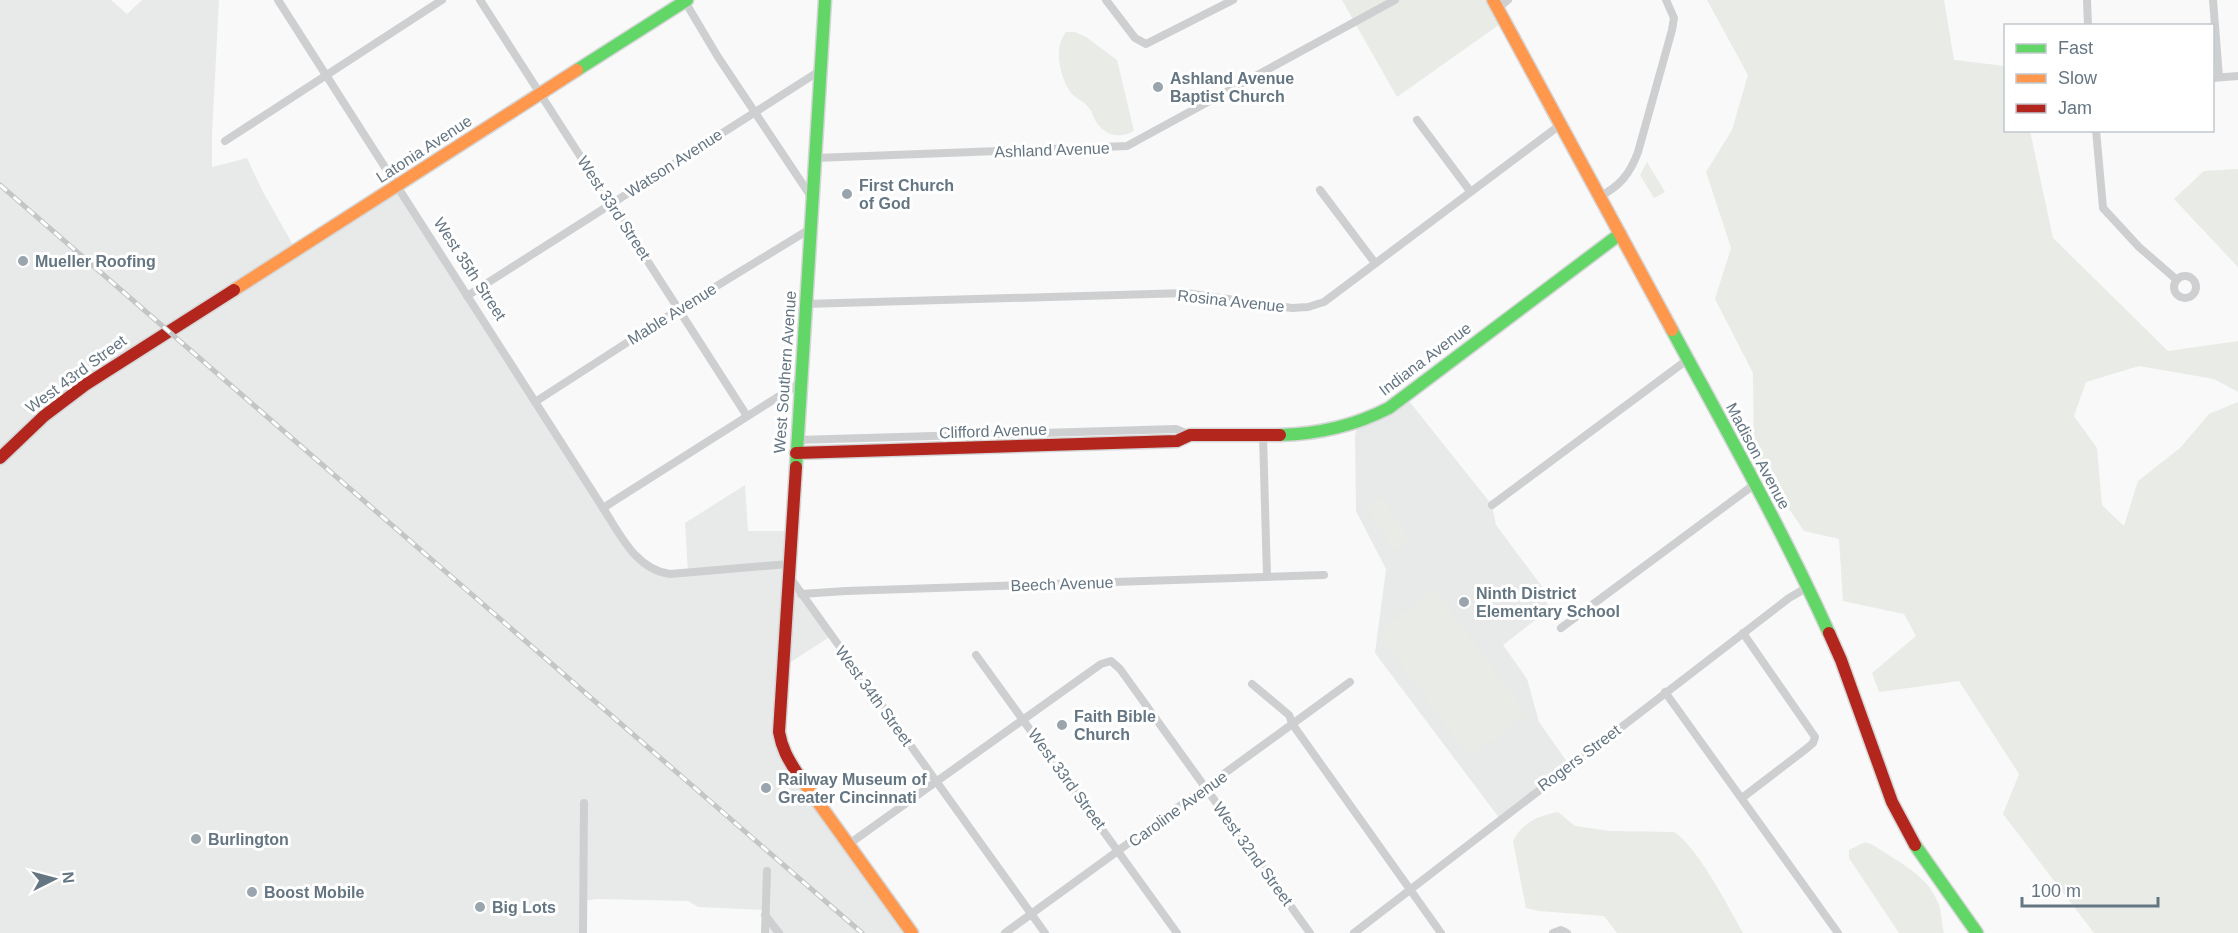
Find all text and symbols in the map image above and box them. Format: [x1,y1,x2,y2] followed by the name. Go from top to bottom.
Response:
[2004,24,2214,132] legend
[2058,38,2093,58] text: Fast
[2058,68,2098,88] text: Slow
[1170,70,1294,105] place label: Ashland Avenue Baptist Church
[1151,80,1165,94] marker: Ashland Avenue Baptist Church
[2058,98,2092,118] text: Jam
[373,112,475,186] street label: Latonia Avenue
[623,126,725,200] street label: Watson Avenue
[994,139,1110,161] street label: Ashland Avenue
[574,153,654,263] street label: West 33rd Street
[859,177,954,212] place label: First Church of God
[840,187,854,201] marker: First Church of God
[430,215,510,324] street label: West 35th Street
[35,253,156,270] place label: Mueller Roofing
[16,254,30,268] marker: Mueller Roofing
[625,280,719,348] street label: Mable Avenue
[1177,287,1285,315] street label: Rosina Avenue
[771,290,799,454] street label: West Southern Avenue
[1376,319,1474,399] street label: Indiana Avenue
[23,332,130,416] street label: West 43rd Street
[1723,400,1793,512] street label: Madison Avenue
[939,421,1047,441] street label: Clifford Avenue
[1010,574,1114,594] street label: Beech Avenue
[1476,585,1620,620] place label: Ninth District Elementary School
[1457,595,1471,609] marker: Ninth District Elementary School
[832,643,916,750] street label: West 34th Street
[1074,708,1156,743] place label: Faith Bible Church
[1055,718,1069,732] marker: Faith Bible Church
[1534,721,1624,794] street label: Rogers Street
[1025,726,1109,833] street label: West 33rd Street
[1126,768,1230,850] street label: Caroline Avenue
[778,771,927,806] place label: Railway Museum of Greater Cincinnati
[759,781,773,795] marker: Railway Museum of Greater Cincinnati
[1210,799,1296,909] street label: West 32nd Street
[208,831,289,848] place label: Burlington
[189,832,203,846] marker: Burlington
[24,849,84,909] north arrow
[2022,870,2158,908] scale bar
[59,871,77,884] text: N
[2031,881,2081,901] text: 100 m
[264,884,365,901] place label: Boost Mobile
[245,885,259,899] marker: Boost Mobile
[492,899,556,916] place label: Big Lots
[473,900,487,914] marker: Big Lots

